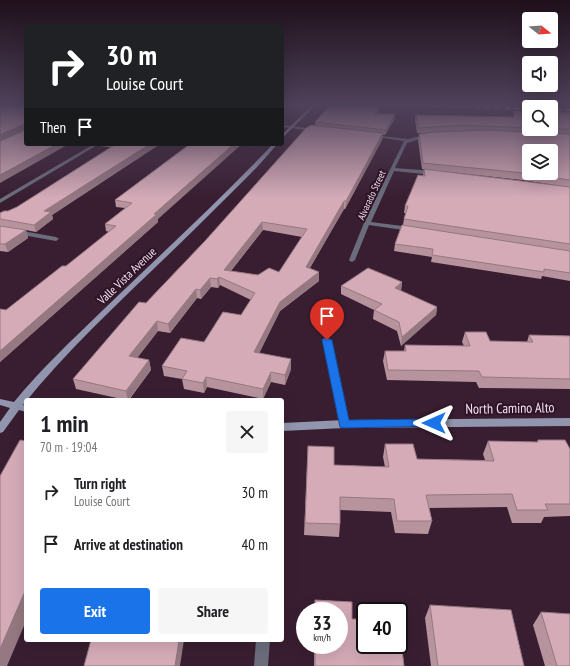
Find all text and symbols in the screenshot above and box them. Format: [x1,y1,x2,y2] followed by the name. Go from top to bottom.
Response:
[522,12,558,48] north arrow
[522,12,558,180] map controls
[106,36,157,73] text: 30 m
[40,40,92,92] icon: right
[522,56,558,92] button: sound
[106,72,183,95] text: Louise Court
[522,100,558,136] button: search
[74,116,96,138] icon: arrive
[40,118,66,137] text: Then
[522,144,558,180] button: layers
[354,168,389,222] street label: Alvarado Street
[94,244,159,308] street label: Valle Vista Avenue
[310,299,344,340] pin
[316,305,338,327] icon: arrive
[465,398,555,418] street label: North Camino Alto
[413,402,455,444] position arrow
[40,408,88,439] text: 1 min
[226,411,268,453] button: close
[40,439,97,456] text: 70 m · 19:04
[74,474,126,493] text: Turn right
[40,481,62,503] icon: right
[242,483,268,502] text: 30 m
[74,493,130,510] text: Louise Court
[40,533,62,555] icon: arrive
[74,535,183,554] text: Arrive at destination
[242,535,268,554] text: 40 m
[40,588,150,634] button: Exit
[158,588,268,634] button: Share
[356,602,408,654] speed limit sign: 40
[312,610,332,636] text: 33
[313,631,331,644] text: km/h

